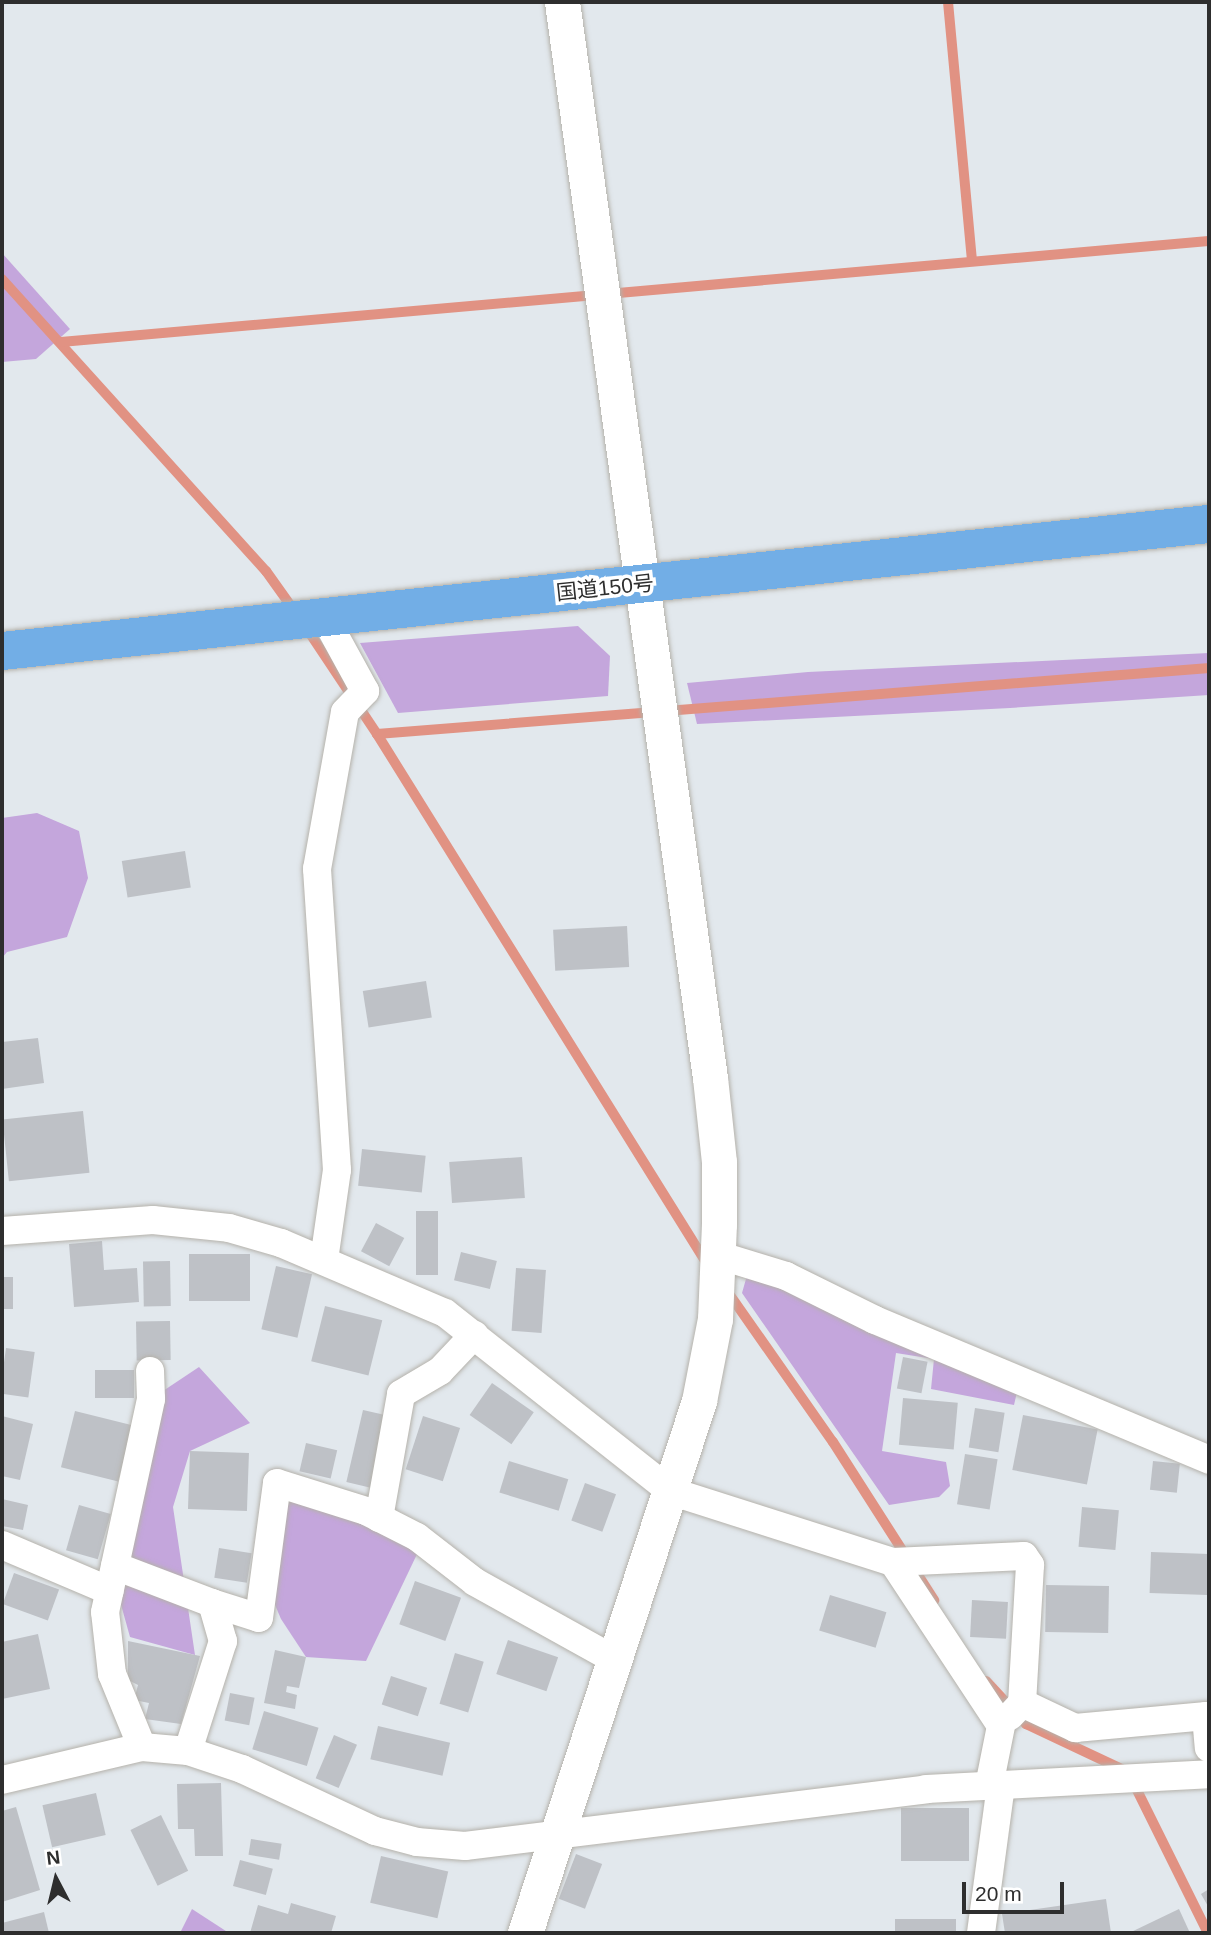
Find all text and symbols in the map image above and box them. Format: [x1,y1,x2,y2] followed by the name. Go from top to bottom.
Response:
[555,570,655,606] street label: 国道150号
[21,1844,91,1914] north arrow
[45,1846,61,1869] text: N
[966,1868,1068,1912] scale bar
[975,1882,1022,1905] text: 20 m

